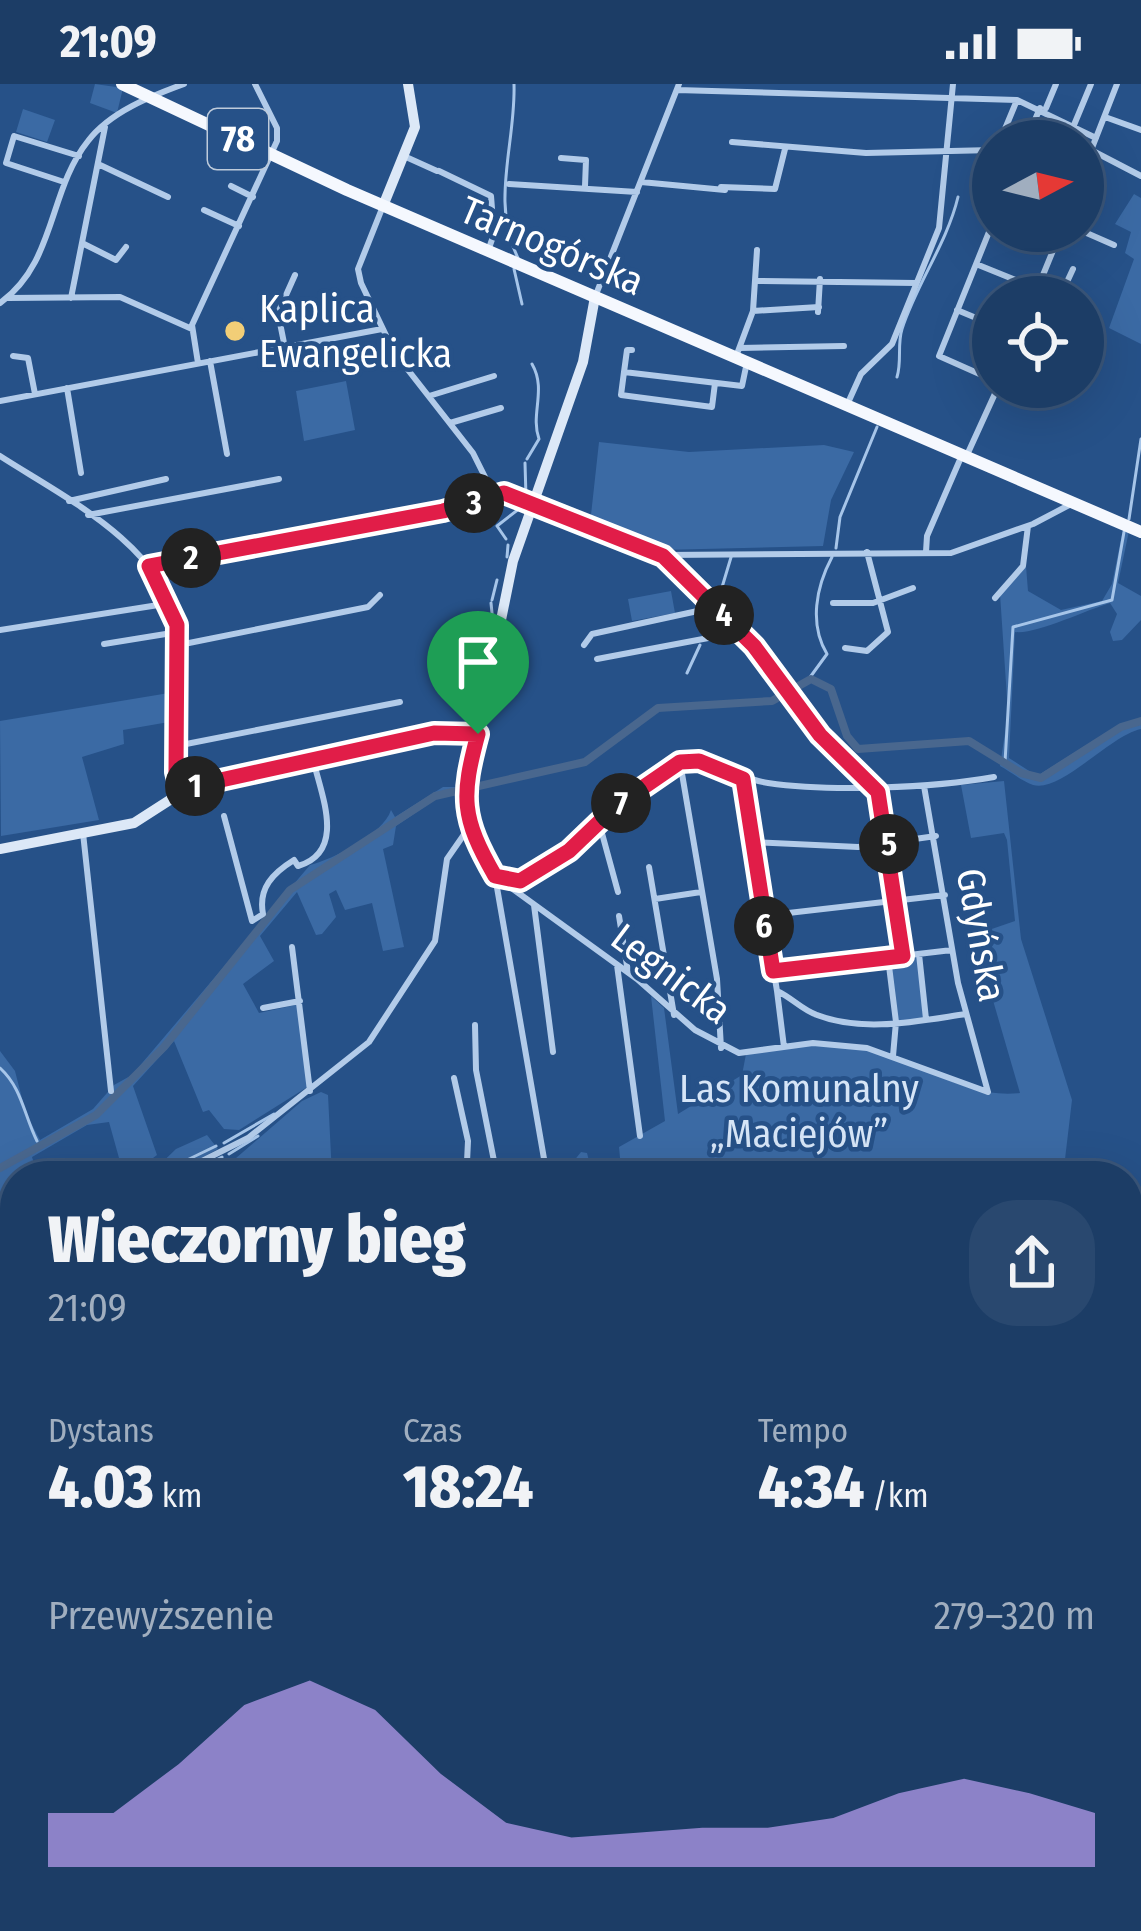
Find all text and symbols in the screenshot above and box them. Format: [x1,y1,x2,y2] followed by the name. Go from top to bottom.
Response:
[60,15,157,69] text: 21:09
[208,109,268,169] road number: 78
[972,120,1104,252] north arrow
[972,120,1104,408] map controls
[453,187,651,305] street label: Tarnogórska
[972,276,1104,408] button: locate
[259,286,452,377] place label: Kaplica Ewangelicka
[222,318,248,344] marker: Kaplica Ewangelicka
[444,473,504,533] pin: 3
[466,483,482,523] text: 3
[161,528,221,588] pin: 2
[183,538,199,578] text: 2
[694,585,754,645] pin: 4
[716,595,732,635] text: 4
[427,611,529,734] pin
[445,629,511,695] icon: arrive
[165,756,225,816] pin: 1
[188,766,202,806] text: 1
[591,773,651,833] pin: 7
[614,783,628,823] text: 7
[859,814,919,874] pin: 5
[881,824,897,864] text: 5
[947,865,1015,1005] street label: Gdyńska
[734,896,794,956] pin: 6
[755,906,773,946] text: 6
[602,914,740,1034] street label: Legnicka
[679,1066,920,1157] park label: Las Komunalny „Maciejów”
[48,1200,466,1279] text: Wieczorny bieg
[969,1200,1095,1326] button: share
[48,1285,127,1331] text: 21:09
[48,1411,154,1451] text: Dystans
[403,1411,462,1451] text: Czas
[758,1411,848,1451] text: Tempo
[48,1451,154,1523] text: 4.03
[403,1451,534,1523] text: 18:24
[758,1451,865,1523] text: 4:34
[154,1476,202,1516] text: km
[865,1476,929,1516] text: /km
[48,1593,274,1639] text: Przewyższenie
[934,1593,1095,1639] text: 279–320 m

